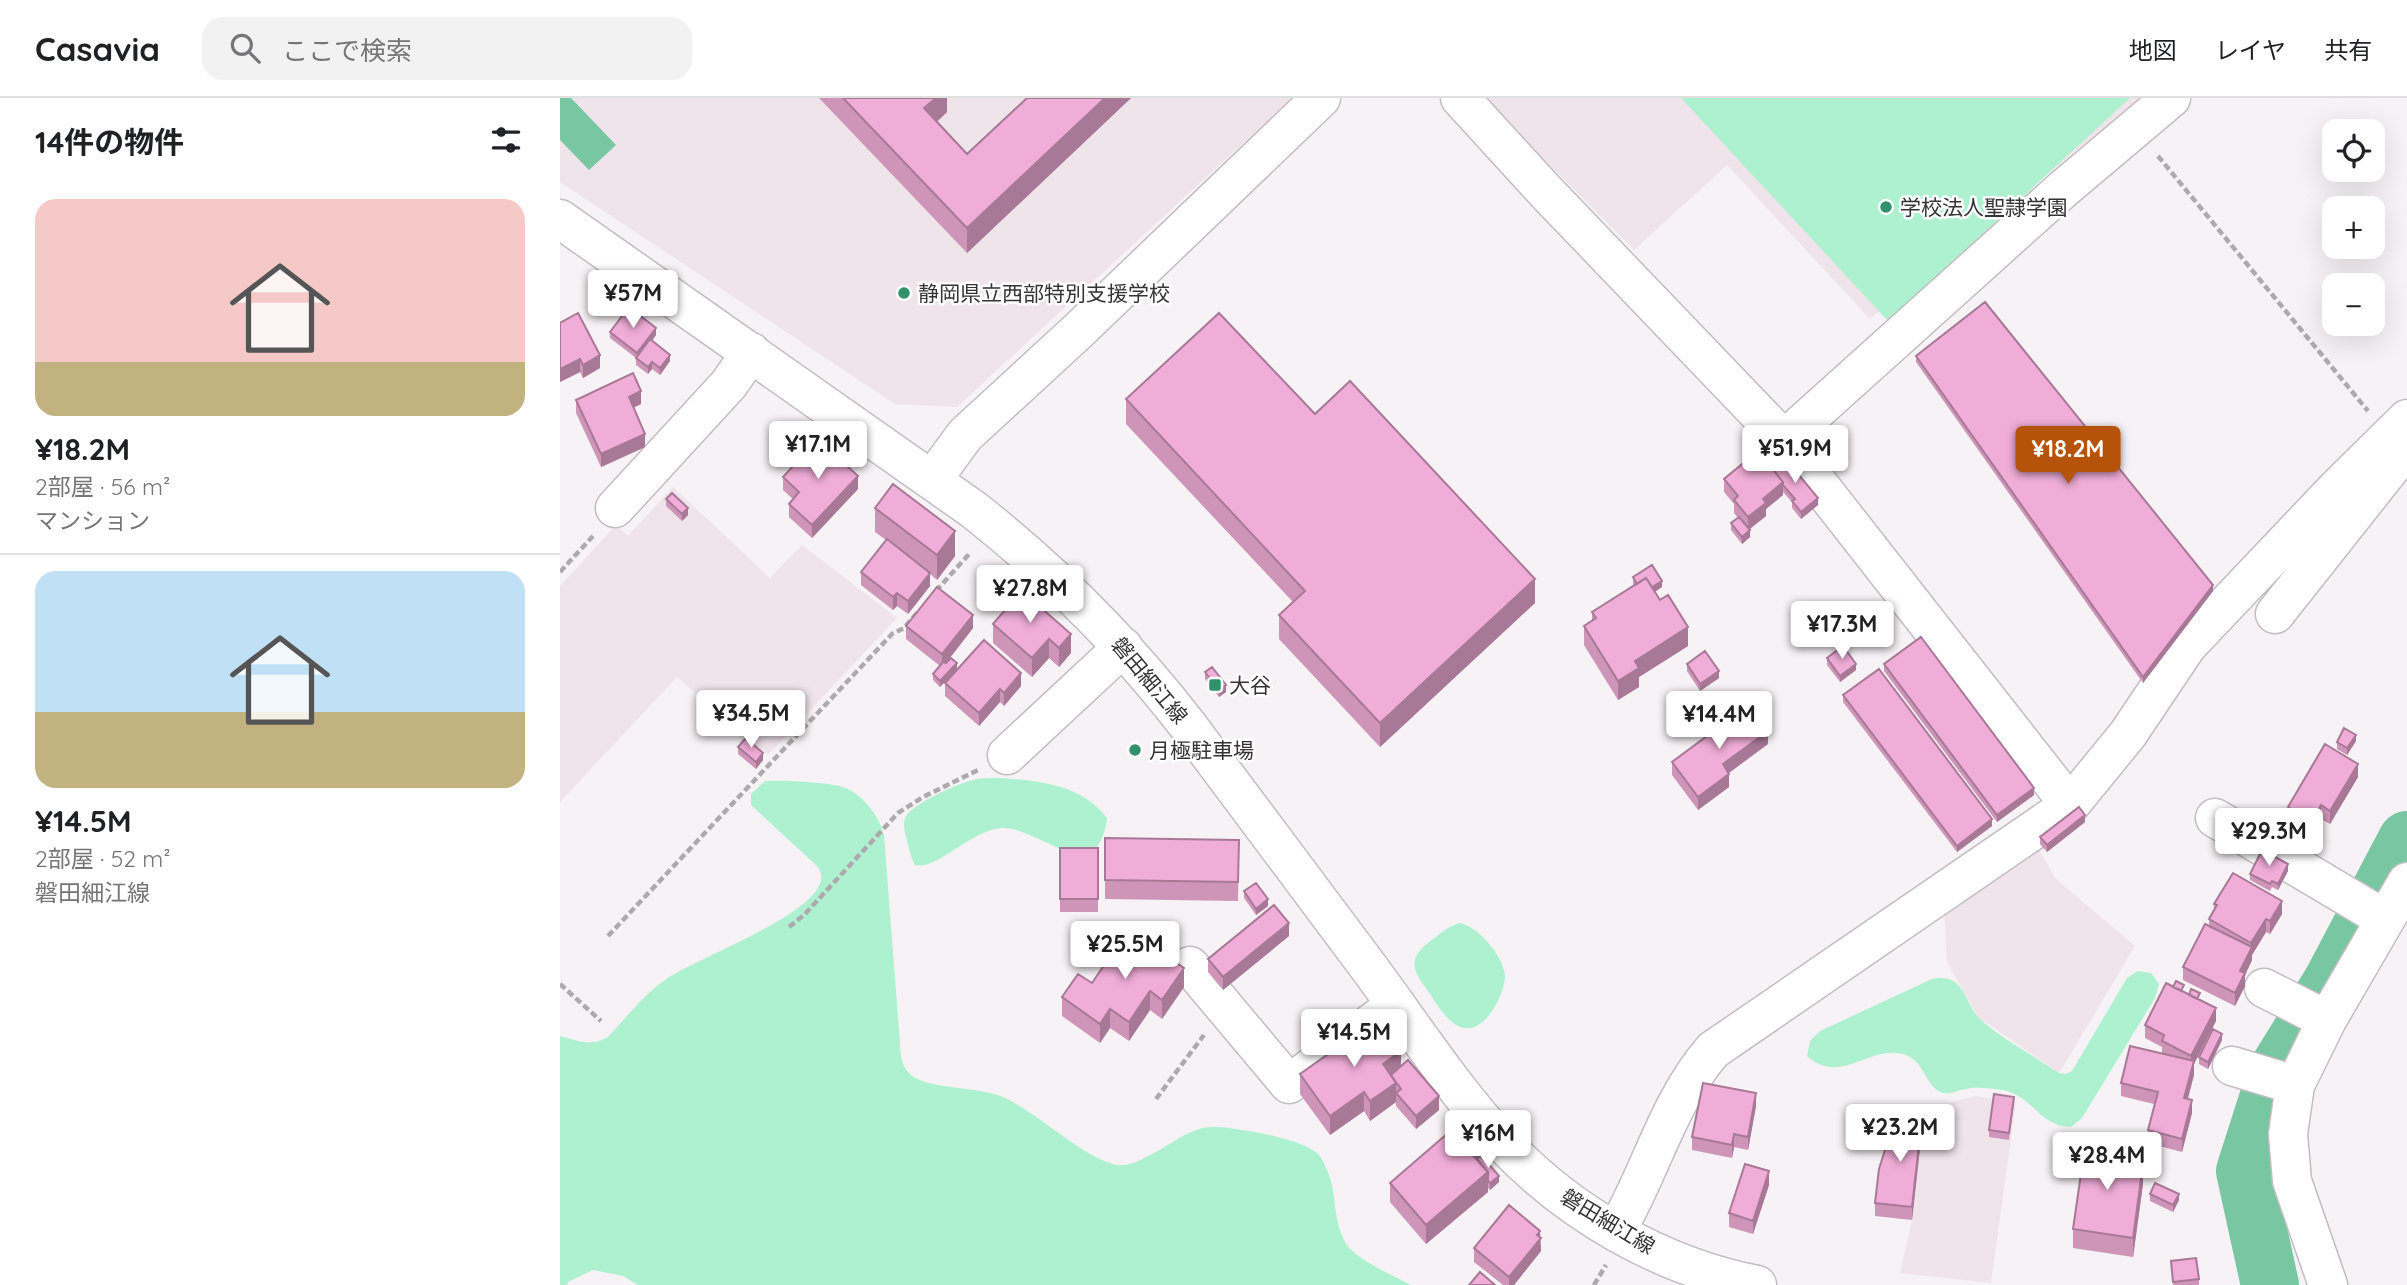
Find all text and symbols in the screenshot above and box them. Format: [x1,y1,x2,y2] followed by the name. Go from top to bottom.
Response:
[202,17,692,80] search box
[35,28,160,69] text: Casavia
[226,29,264,67] icon: search
[282,34,412,67] text: ここで検索
[2129,35,2177,65] text: 地図
[2215,35,2286,65] text: レイヤ
[2324,35,2372,65] text: 共有
[2322,119,2385,336] map controls
[2322,119,2385,182] button: locate
[487,121,525,159] icon: filters
[35,123,184,161] text: 14件の物件
[1900,194,2068,220] place label: 学校法人聖隷学園
[2322,196,2385,259] button: +
[1878,199,1894,215] marker: 学校法人聖隷学園
[217,245,343,371] icon: home
[592,271,674,330] pin: ¥57M
[2322,273,2385,336] button: −
[604,278,662,307] text: ¥57M
[918,280,1170,306] place label: 静岡県立西部特別支援学校
[896,285,912,301] marker: 静岡県立西部特別支援学校
[761,422,875,481] pin: ¥17.1M
[1738,426,1852,485] pin: ¥51.9M
[2011,426,2125,486] pin: ¥18.2M
[785,429,851,458] text: ¥17.1M
[35,430,130,468] text: ¥18.2M
[1758,433,1832,462] text: ¥51.9M
[2032,434,2104,463] text: ¥18.2M
[35,472,170,501] text: 2部屋 · 56 m²
[35,506,150,535] text: マンション
[973,566,1087,625] pin: ¥27.8M
[993,573,1067,602] text: ¥27.8M
[1785,602,1899,661] pin: ¥17.3M
[1807,609,1877,638] text: ¥17.3M
[217,617,343,743] icon: home
[1106,631,1194,729] street label: 磐田細江線
[1229,672,1271,698] place label: 大谷
[1207,677,1223,693] marker: 大谷
[694,690,808,750] pin: ¥34.5M
[1662,692,1776,751] pin: ¥14.4M
[712,698,790,727] text: ¥34.5M
[1682,699,1756,728] text: ¥14.4M
[1149,737,1254,763] place label: 月極駐車場
[1127,742,1143,758] marker: 月極駐車場
[35,802,132,840] text: ¥14.5M
[2212,808,2326,868] pin: ¥29.3M
[2231,816,2307,845] text: ¥29.3M
[35,844,171,873] text: 2部屋 · 52 m²
[35,878,150,907] text: 磐田細江線
[1068,922,1182,981] pin: ¥25.5M
[1087,929,1163,958] text: ¥25.5M
[1297,1010,1411,1069] pin: ¥14.5M
[1317,1017,1391,1046] text: ¥14.5M
[1843,1104,1957,1164] pin: ¥23.2M
[1447,1110,1529,1170] pin: ¥16M
[1862,1112,1938,1141] text: ¥23.2M
[1461,1118,1515,1147] text: ¥16M
[2050,1132,2164,1192] pin: ¥28.4M
[2069,1140,2145,1169] text: ¥28.4M
[1556,1183,1660,1259] street label: 磐田細江線

